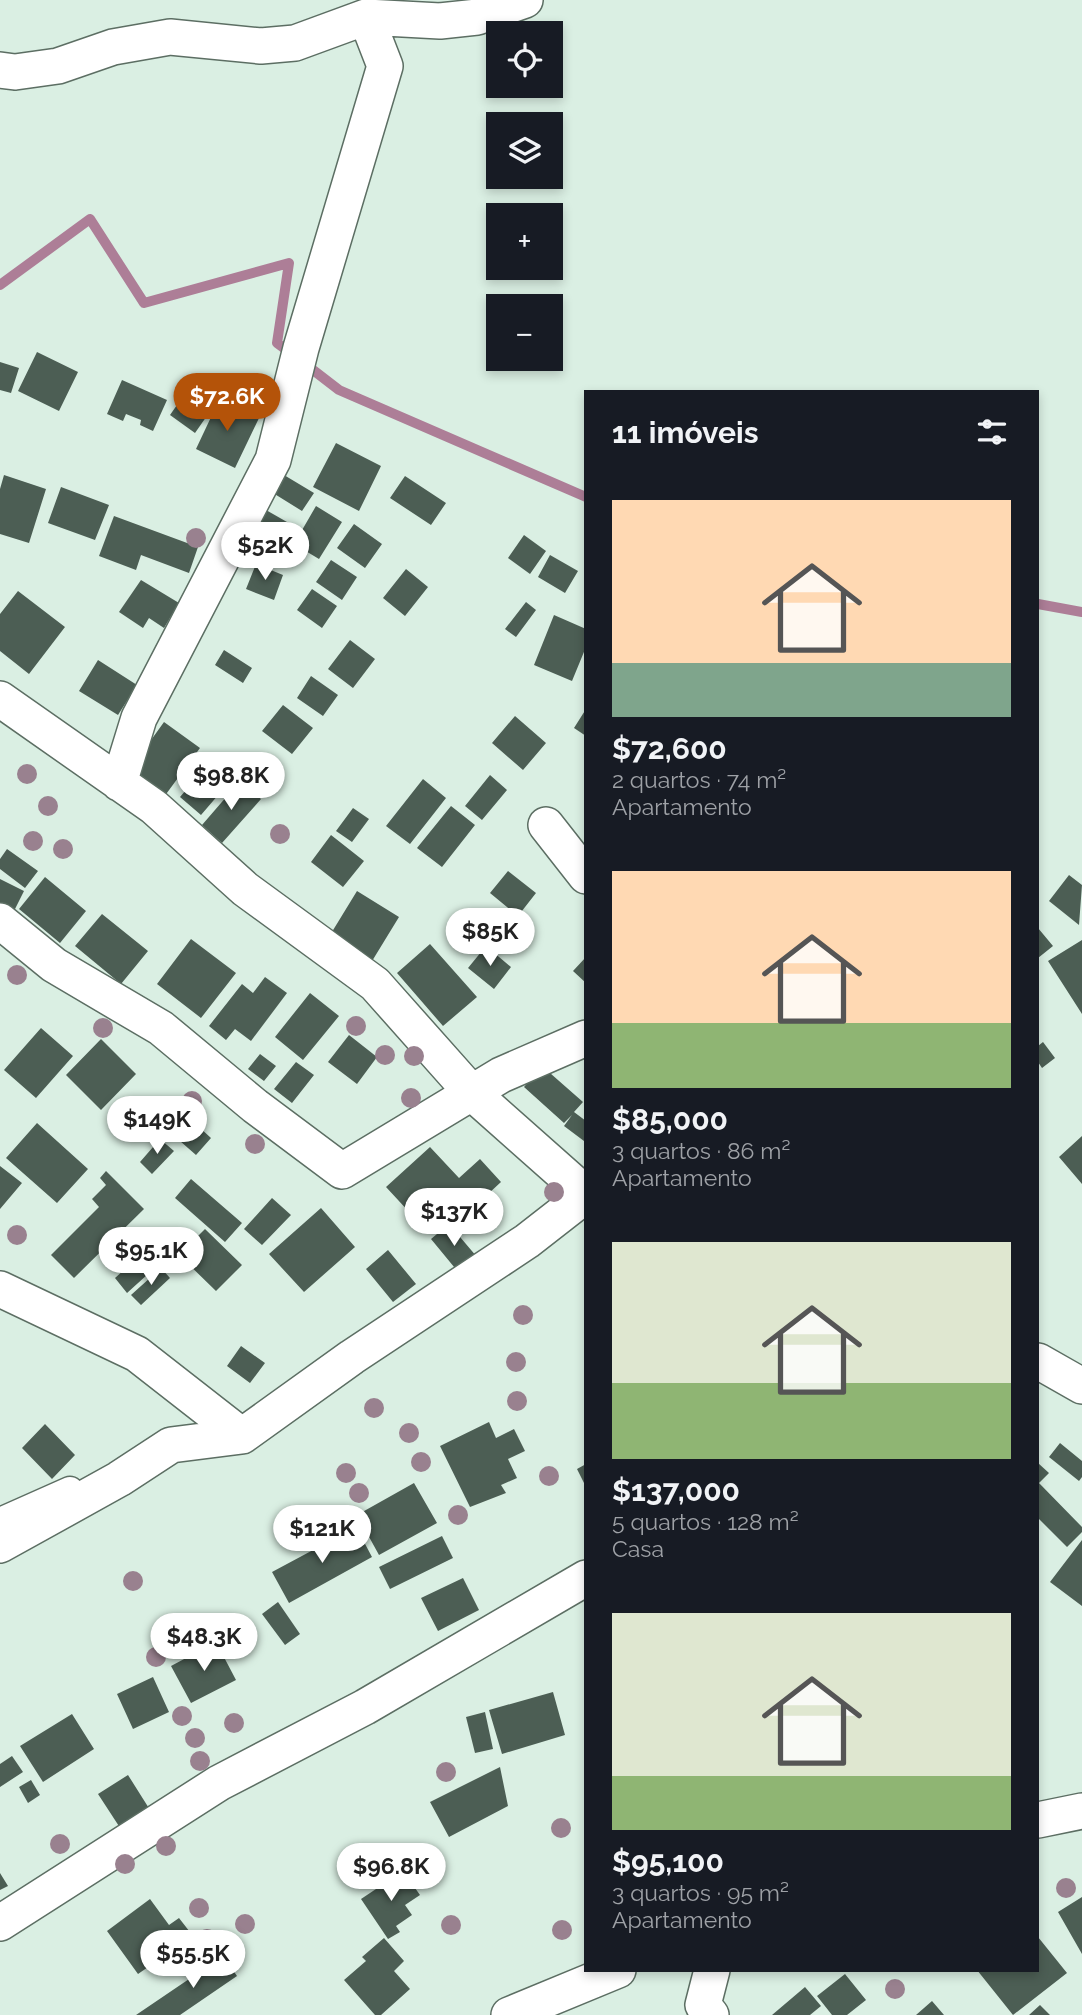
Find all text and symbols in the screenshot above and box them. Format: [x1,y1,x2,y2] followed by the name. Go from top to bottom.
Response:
[486,21,563,371] map controls
[486,21,563,98] button: locate
[486,112,563,189] button: layers
[486,203,563,280] button: +
[486,294,563,371] button: −
[170,374,284,433] pin: $72.6K
[190,382,264,409] text: $72.6K
[973,413,1011,451] icon: filters
[612,415,758,450] text: 11 imóveis
[224,522,306,582] pin: $52K
[237,531,293,558] text: $52K
[749,545,875,671] icon: home
[612,731,727,766] text: $72,600
[174,752,288,812] pin: $98.8K
[193,761,269,788] text: $98.8K
[612,766,786,793] text: 2 quartos · 74 m²
[612,793,752,820] text: Apartamento
[449,908,531,968] pin: $85K
[749,916,875,1042] icon: home
[462,917,518,944] text: $85K
[108,1096,206,1156] pin: $149K
[612,1102,728,1137] text: $85,000
[123,1105,191,1132] text: $149K
[612,1137,790,1164] text: 3 quartos · 86 m²
[612,1164,752,1191] text: Apartamento
[405,1188,503,1248] pin: $137K
[420,1197,488,1224] text: $137K
[94,1228,208,1287] pin: $95.1K
[115,1236,187,1263] text: $95.1K
[749,1287,875,1413] icon: home
[612,1473,740,1508] text: $137,000
[273,1506,371,1565] pin: $121K
[612,1508,799,1535] text: 5 quartos · 128 m²
[289,1514,355,1541] text: $121K
[612,1535,664,1562] text: Casa
[147,1614,261,1673] pin: $48.3K
[166,1622,242,1649] text: $48.3K
[749,1658,875,1784] icon: home
[334,1843,448,1903] pin: $96.8K
[612,1844,724,1879] text: $95,100
[353,1852,429,1879] text: $96.8K
[612,1879,789,1906] text: 3 quartos · 95 m²
[612,1906,752,1933] text: Apartamento
[136,1930,250,1990] pin: $55.5K
[156,1939,230,1966] text: $55.5K

